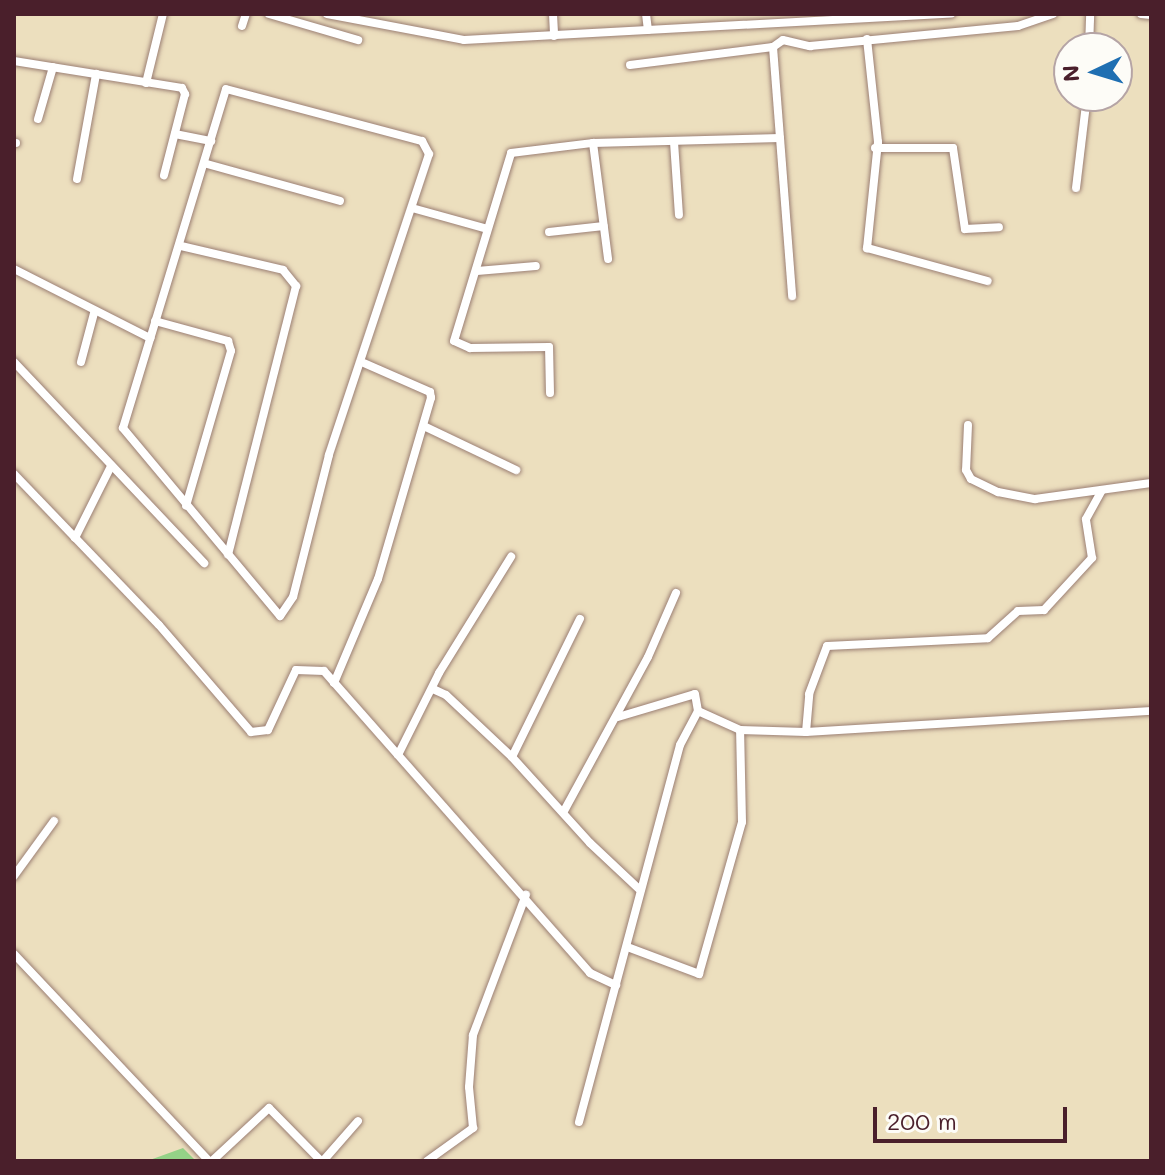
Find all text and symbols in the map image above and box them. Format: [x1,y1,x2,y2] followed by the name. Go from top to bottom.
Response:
[1053,32,1133,112] north arrow
[1056,64,1086,83] text: N
[877,1091,1071,1141] scale bar
[887,1105,957,1136] text: 200 m

